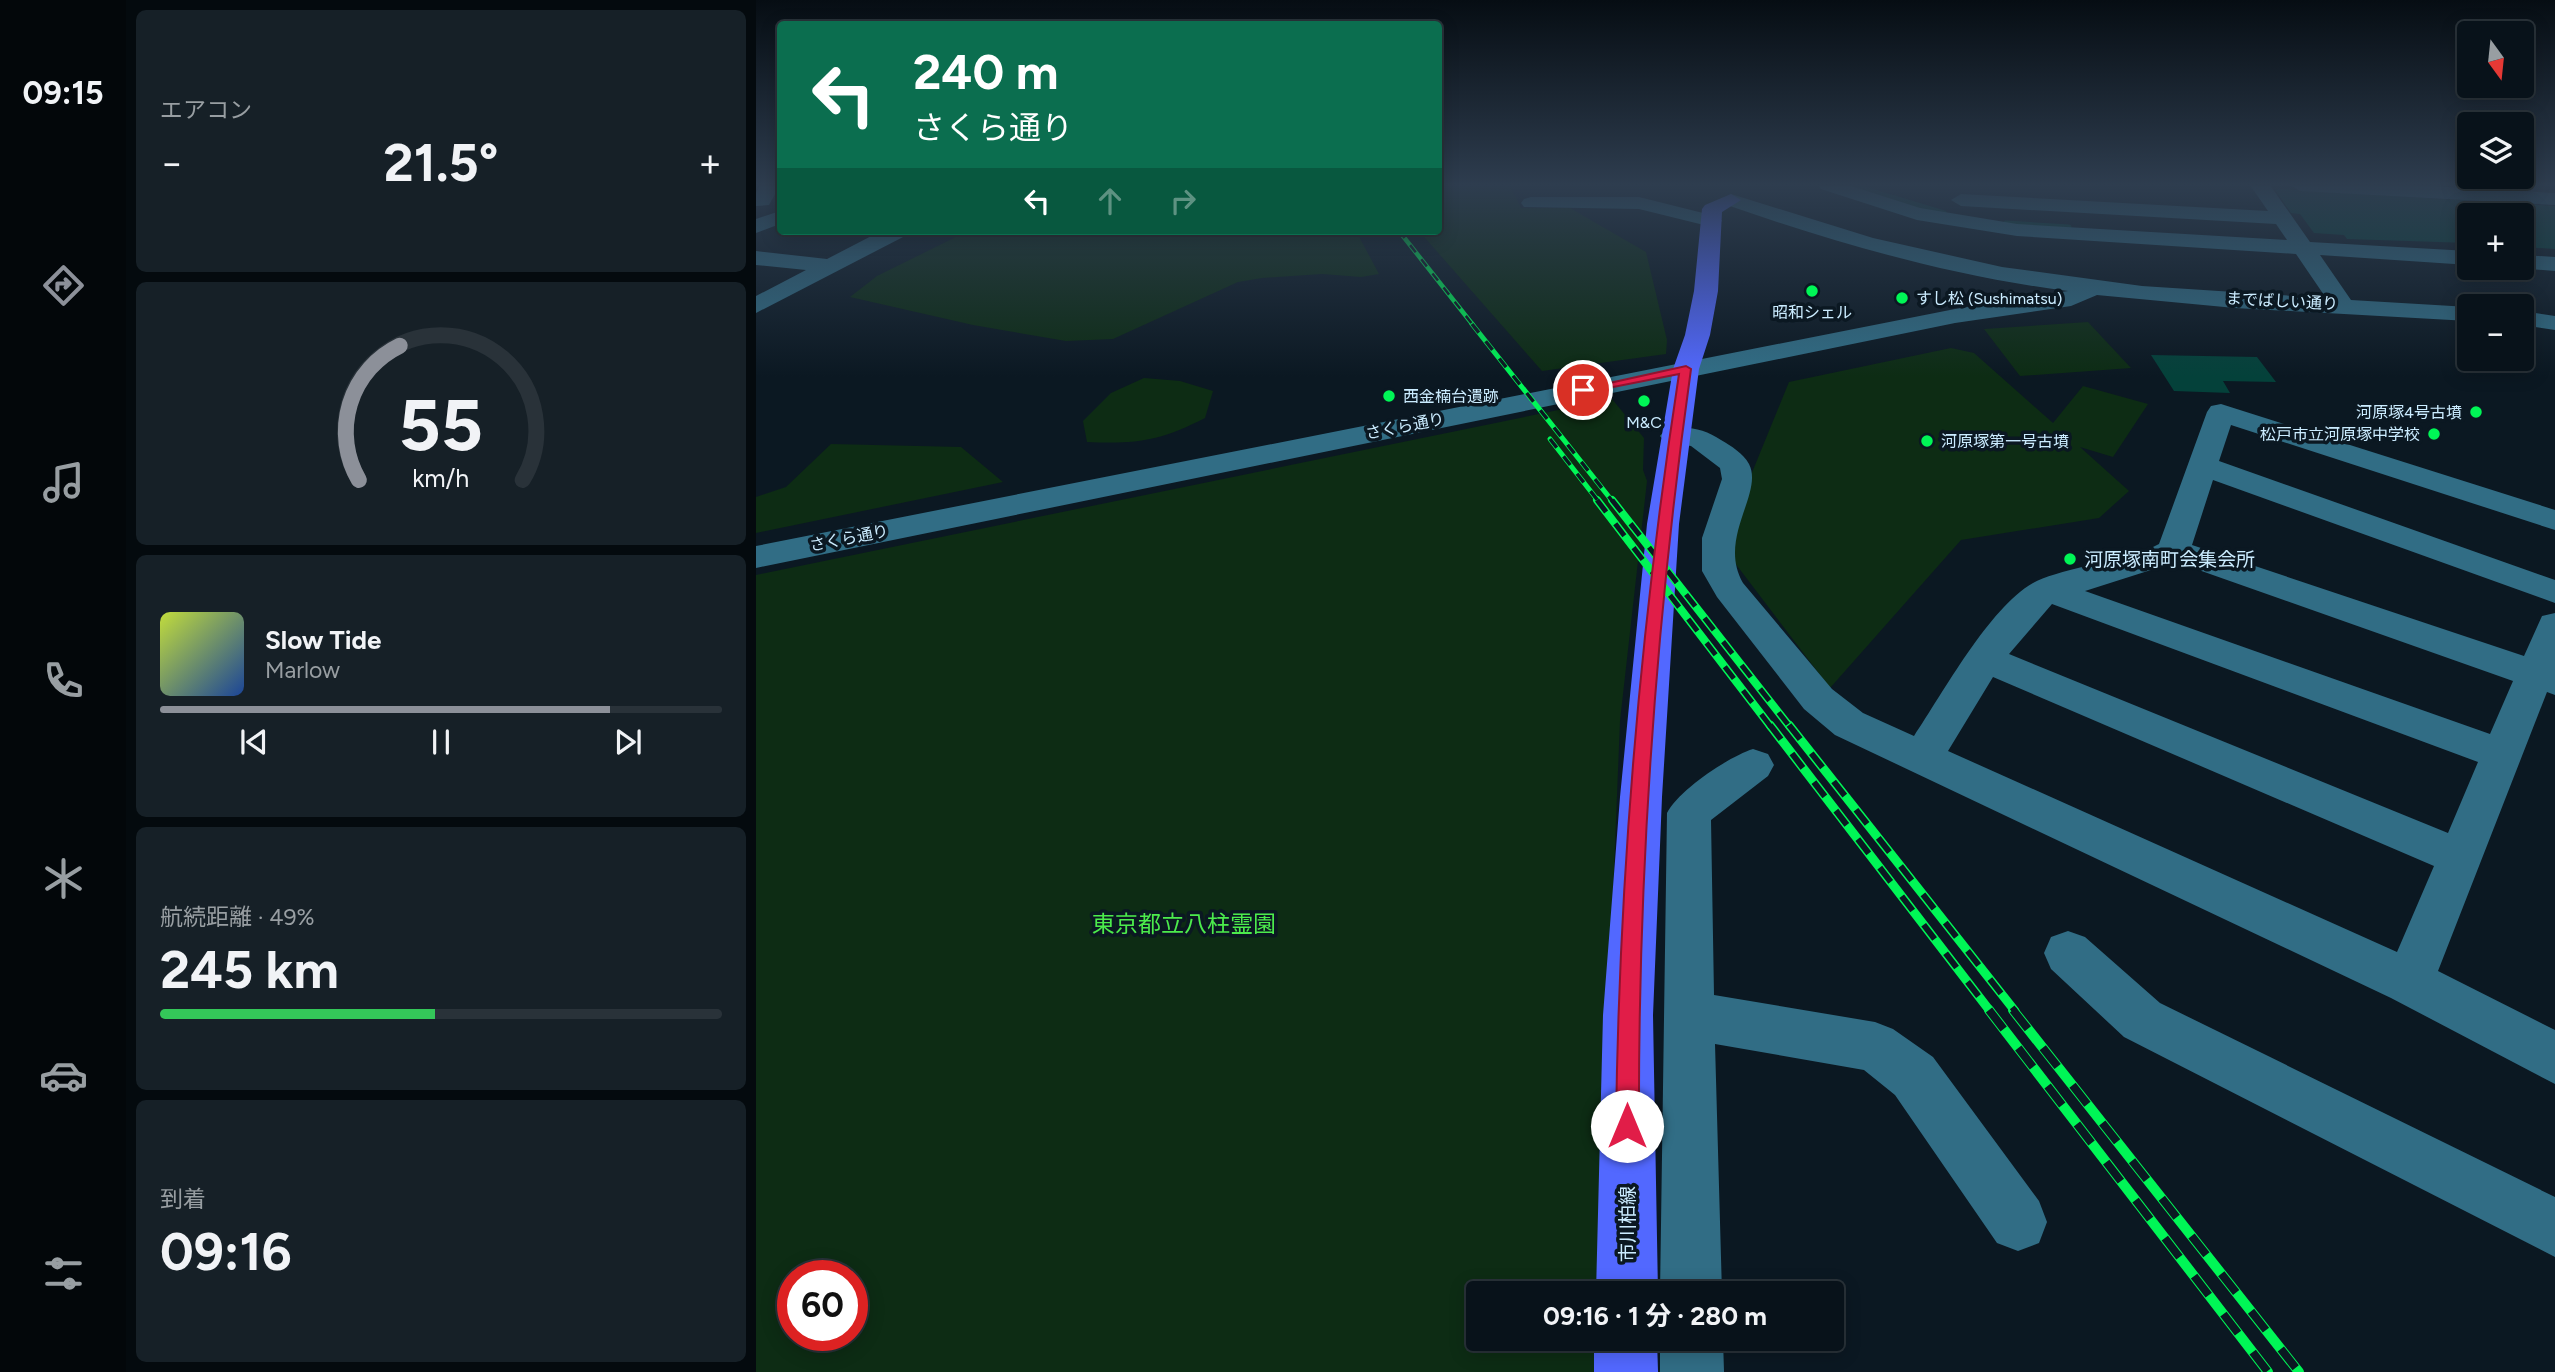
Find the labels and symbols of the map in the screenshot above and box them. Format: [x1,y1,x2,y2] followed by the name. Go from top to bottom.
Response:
[2457,21,2534,98] north arrow
[1804,283,1820,299] marker: 昭和シェル
[1916,289,2062,308] place label: すし松 (Sushimatsu)
[2226,289,2338,313] street label: までばしい通り
[1894,290,1910,306] marker: すし松 (Sushimatsu)
[1772,303,1852,322] place label: 昭和シェル
[1553,360,1613,420] pin
[1403,387,1499,406] place label: 西金楠台遺跡
[1381,388,1397,404] marker: 西金楠台遺跡
[1636,393,1652,409] marker: M&C
[2356,403,2462,422] place label: 河原塚4号古墳
[2468,404,2484,420] marker: 河原塚4号古墳
[1364,409,1446,443] street label: さくら通り
[1626,413,1662,432] place label: M&C
[2260,425,2420,444] place label: 松戸市立河原塚中学校
[2426,426,2442,442] marker: 松戸市立河原塚中学校
[1941,432,2069,451] place label: 河原塚第一号古墳
[1919,433,1935,449] marker: 河原塚第一号古墳
[808,521,890,555] street label: さくら通り
[2084,548,2255,571] place label: 河原塚南町会集会所
[2062,551,2078,567] marker: 河原塚南町会集会所
[1092,910,1276,938] park label: 東京都立八柱霊園
[1590,1089,1664,1163] position arrow
[1616,1186,1639,1262] street label: 市川柏線
[777,1260,868,1351] speed limit sign: 60

